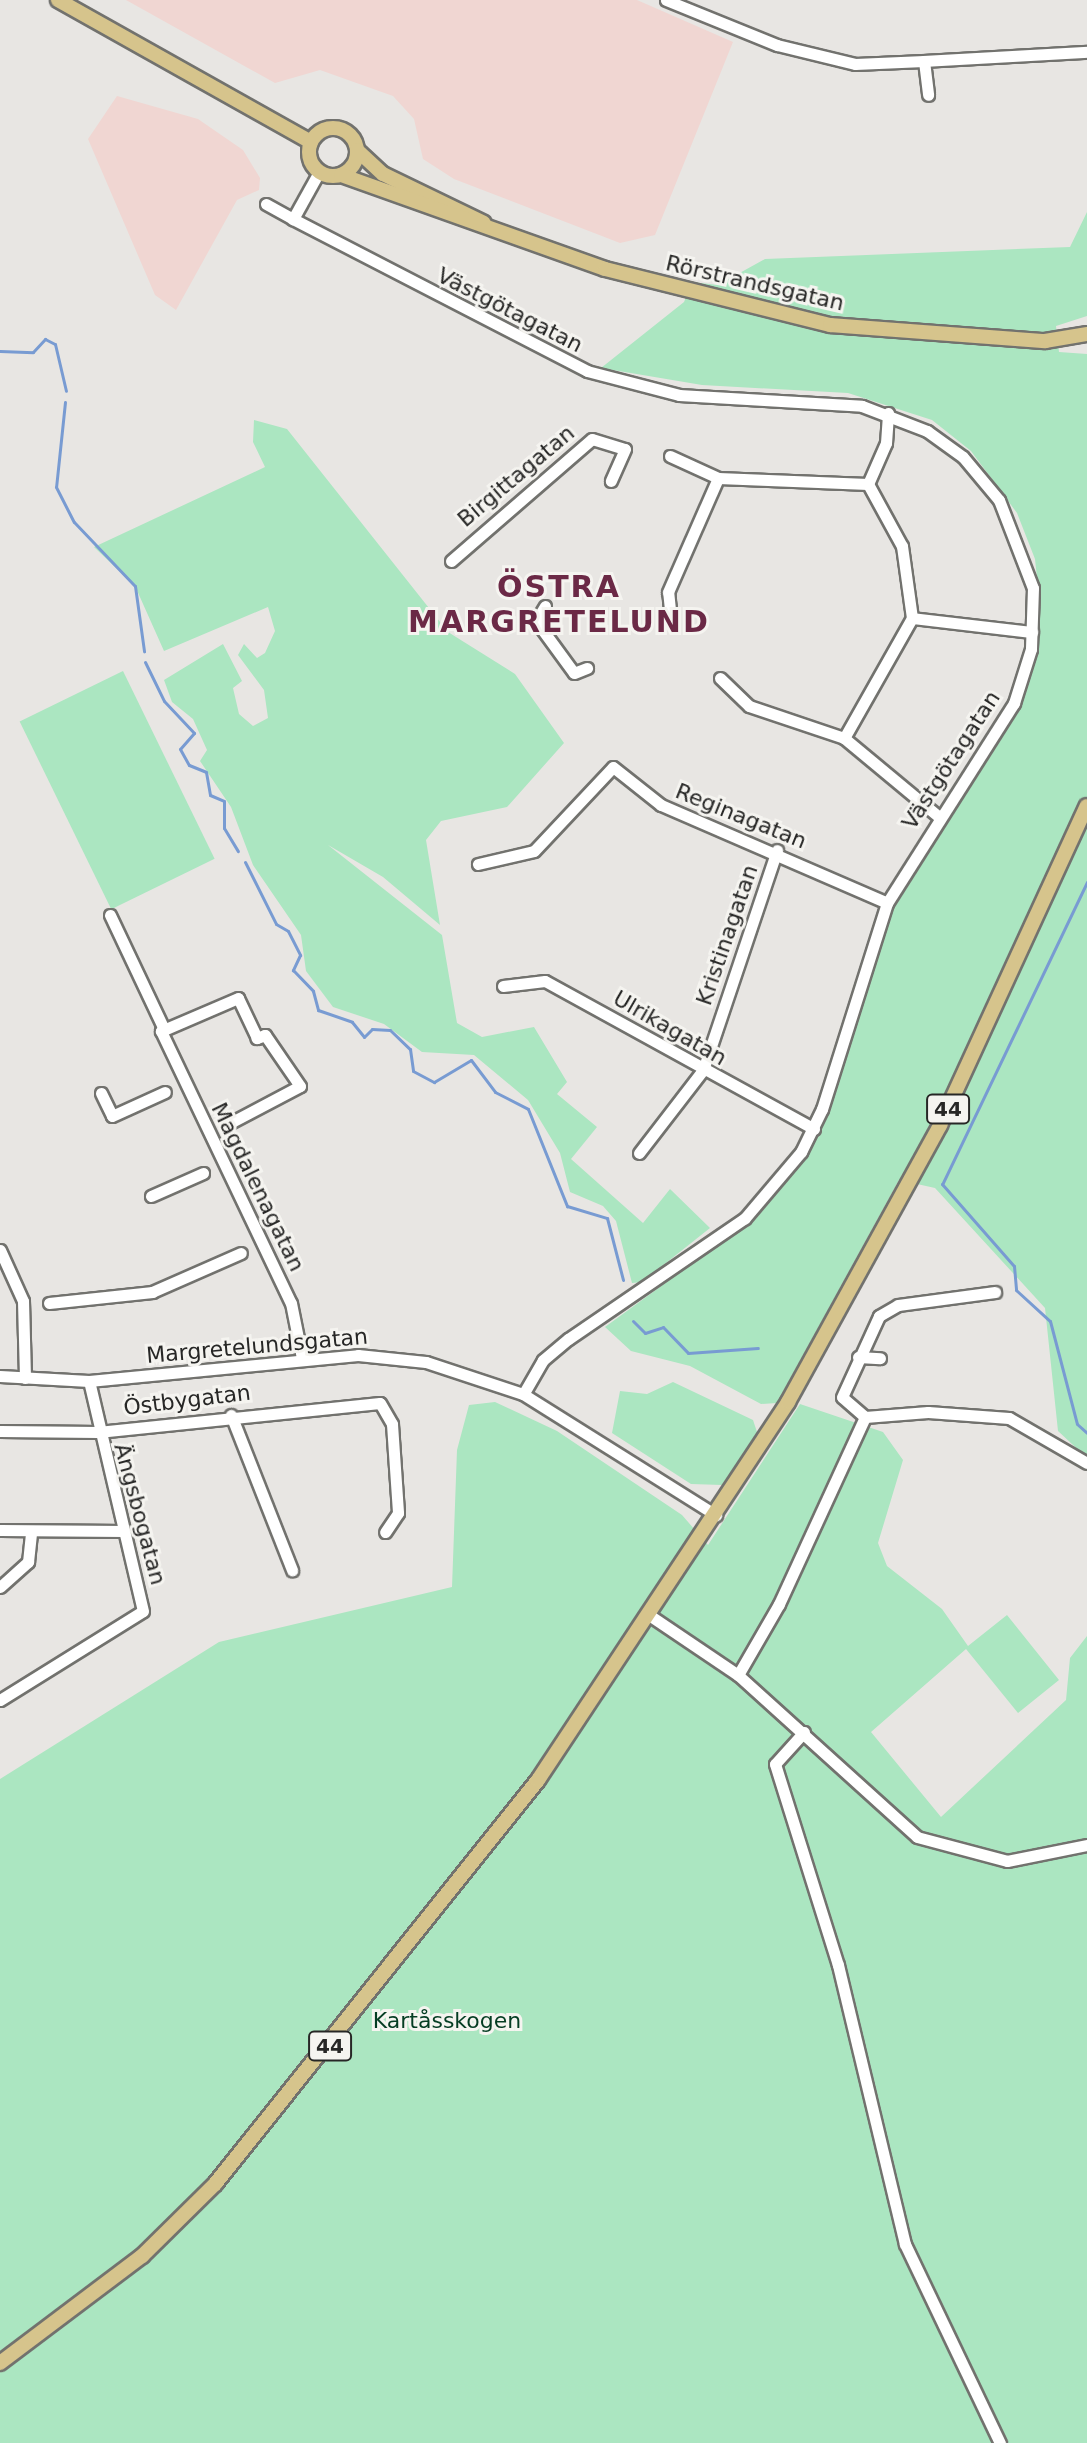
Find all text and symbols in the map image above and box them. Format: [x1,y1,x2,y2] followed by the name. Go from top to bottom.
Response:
[663,250,847,316] street label: Rörstrandsgatan
[433,262,587,358] street label: Västgötagatan
[452,420,580,532] street label: Birgittagatan
[408,569,710,640] district label: ÖSTRA MARGRETELUND
[896,686,1006,834] street label: Västgötagatan
[672,778,810,854] street label: Reginagatan
[691,861,763,1009] street label: Kristinagatan
[609,985,731,1071] street label: Ulrikagatan
[926,1093,970,1125] road number: 44
[206,1098,310,1276] street label: Magdalenagatan
[145,1323,369,1369] street label: Margretelundsgatan
[122,1379,252,1421] street label: Östbygatan
[108,1440,172,1588] street label: Ängsbogatan
[373,2008,521,2034] park label: Kartåsskogen
[308,2030,352,2062] road number: 44

